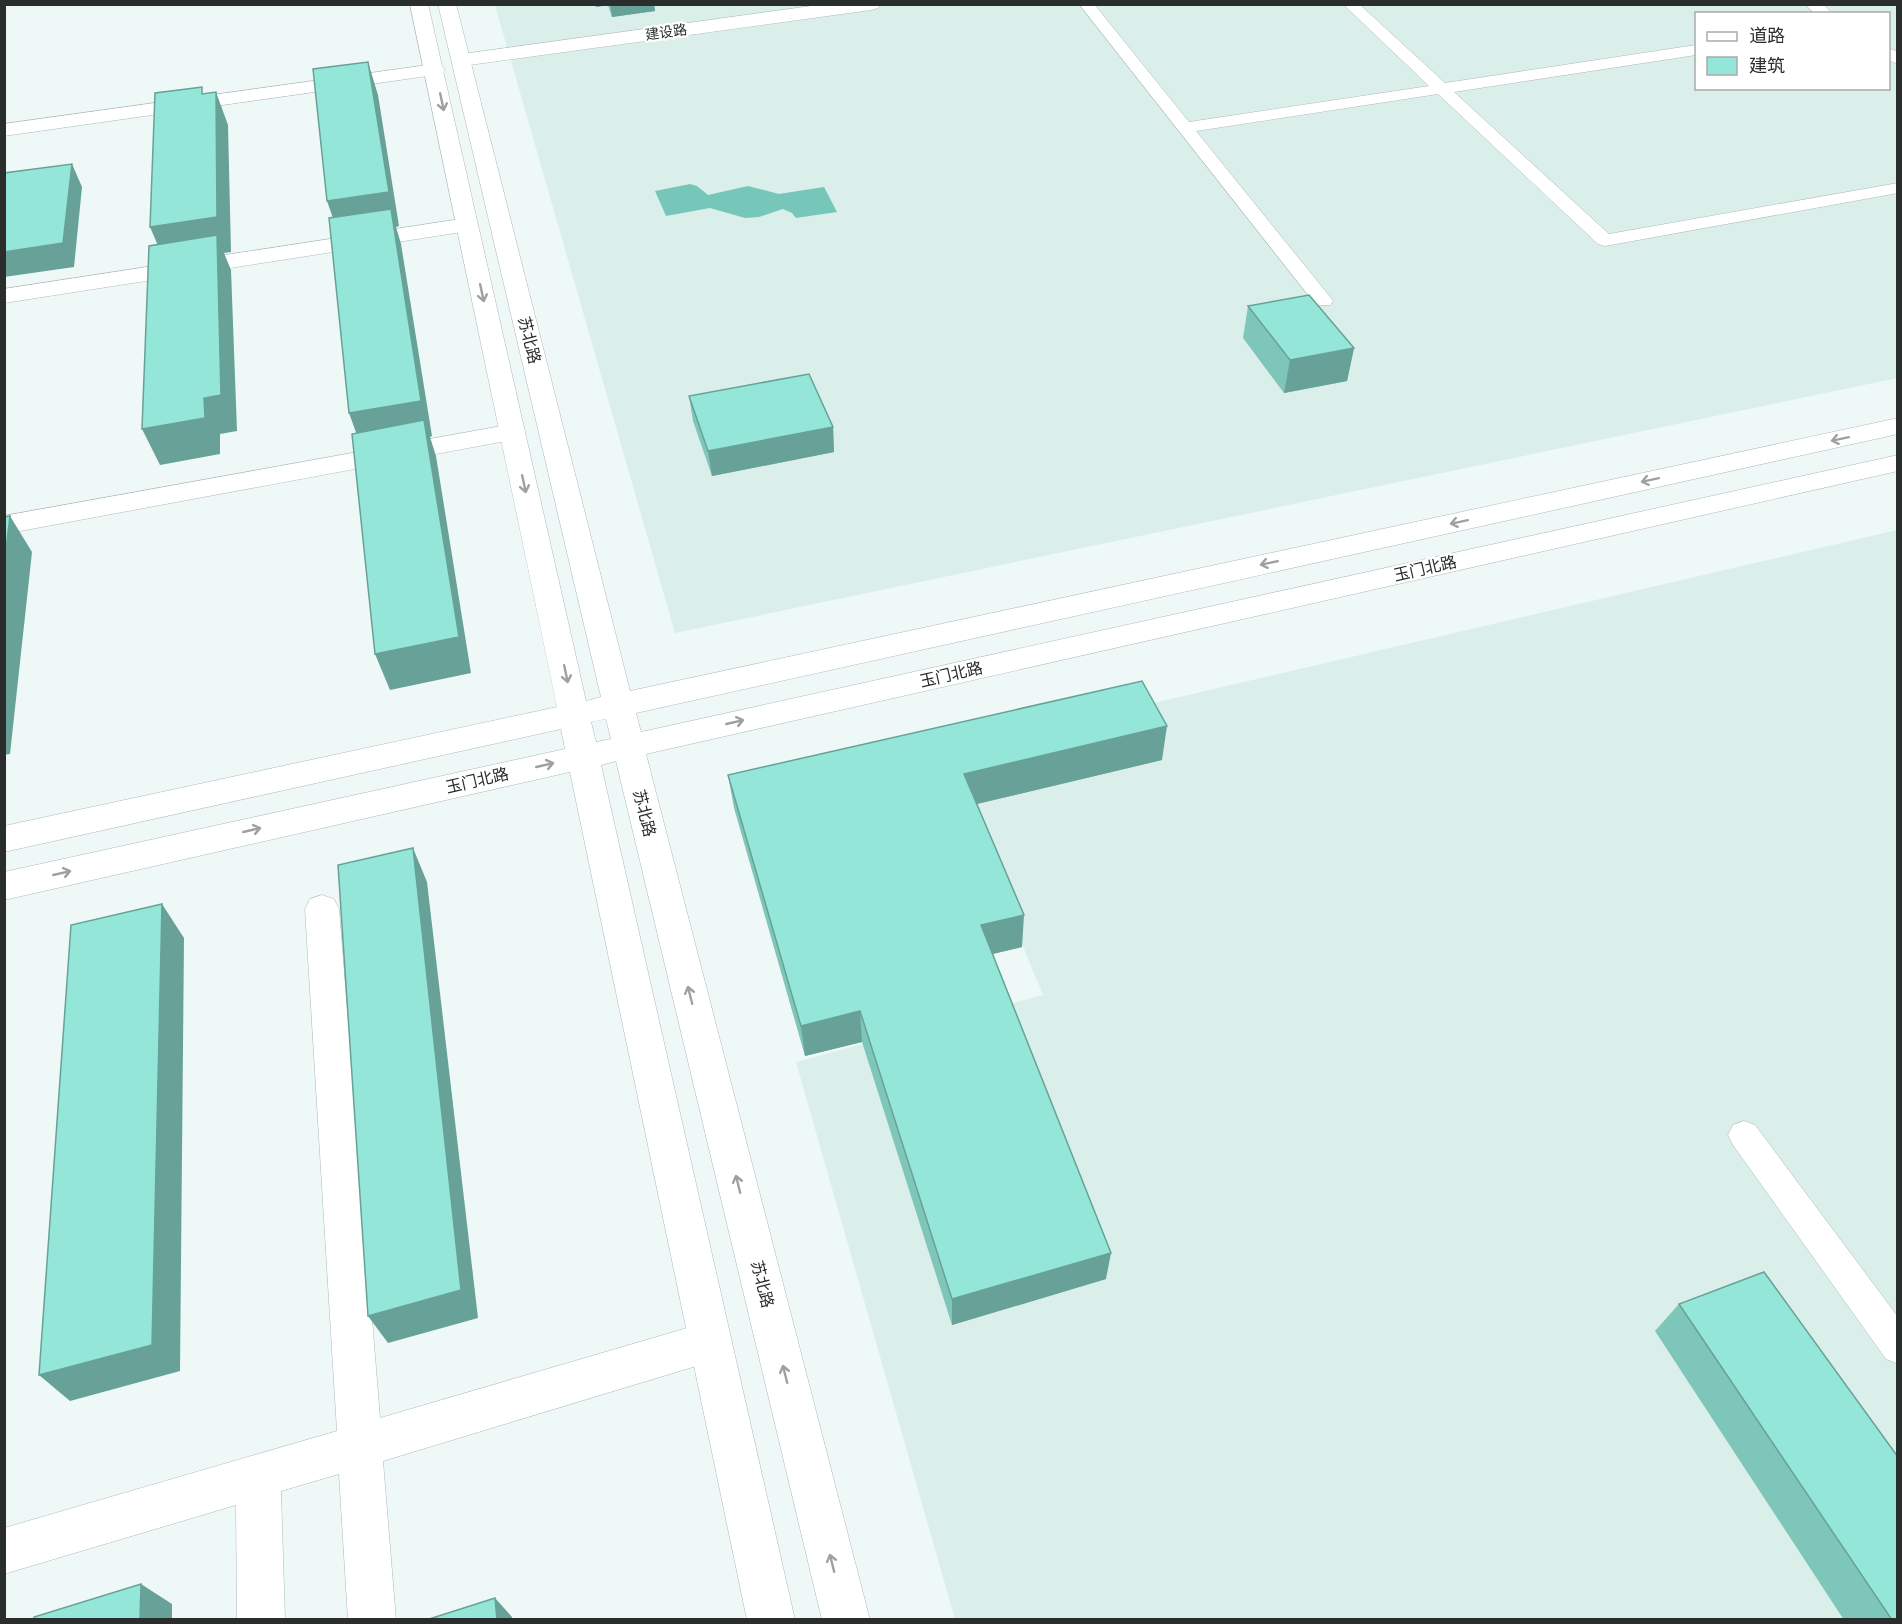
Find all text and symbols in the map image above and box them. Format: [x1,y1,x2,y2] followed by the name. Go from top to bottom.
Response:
[1695,12,1890,90] legend
[644,20,688,44] street label: 建设路
[1749,24,1785,47] text: 道路
[1749,54,1785,77] text: 建筑
[437,92,448,112] one-way arrow
[477,283,488,302] one-way arrow
[514,314,546,366] street label: 苏北路
[1831,433,1850,445] one-way arrow
[519,473,530,493] one-way arrow
[1641,475,1660,486] one-way arrow
[1450,516,1469,528] one-way arrow
[1392,551,1459,586] street label: 玉门北路
[1259,558,1279,569] one-way arrow
[918,657,985,692] street label: 玉门北路
[560,664,572,683] one-way arrow
[725,716,744,728] one-way arrow
[534,759,554,770] one-way arrow
[444,763,511,798] street label: 玉门北路
[629,787,661,839] street label: 苏北路
[242,824,261,836] one-way arrow
[51,867,71,878] one-way arrow
[684,986,696,1005] one-way arrow
[731,1175,743,1194] one-way arrow
[747,1258,779,1310] street label: 苏北路
[779,1364,790,1383] one-way arrow
[826,1554,838,1573] one-way arrow

